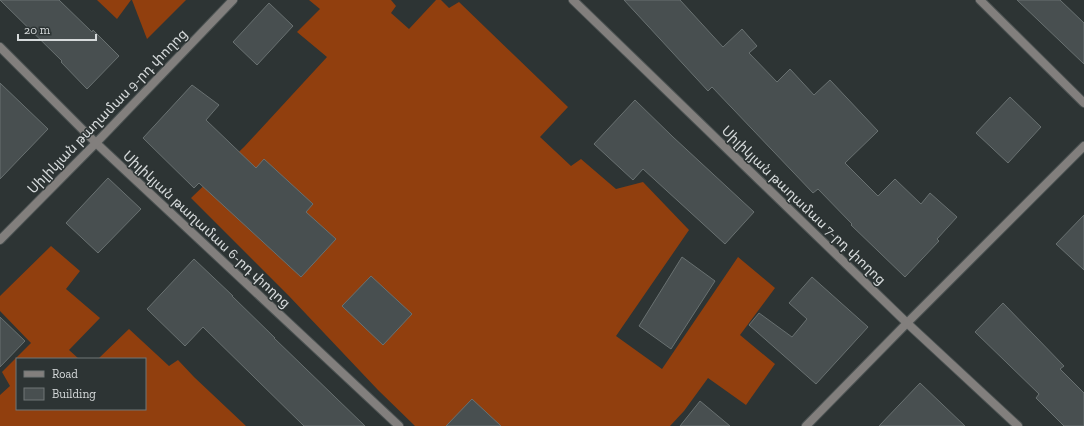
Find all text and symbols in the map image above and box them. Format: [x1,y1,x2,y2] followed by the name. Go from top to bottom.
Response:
[18,16,96,42] scale bar
[24,23,51,37] text: 20 m
[24,25,191,197] street label: Սիլիկյան թաղամաս 9-րդ փողոց
[718,122,889,288] street label: Սիլիկյան թաղամաս 7-րդ փողոց
[119,147,294,312] street label: Սիլիկյան թաղամաս 6-րդ փողոց
[16,358,146,410] legend
[52,367,78,381] text: Road
[52,387,96,401] text: Building

